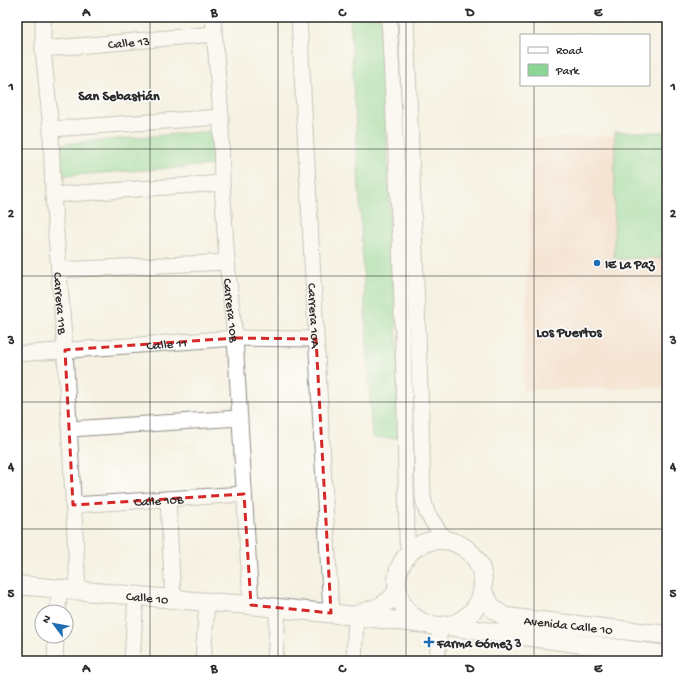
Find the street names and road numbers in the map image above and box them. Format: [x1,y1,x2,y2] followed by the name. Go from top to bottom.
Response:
[107,35,151,53] street label: Calle 13
[49,272,69,335] street label: Carrera 11B
[219,278,240,343] street label: Carrera 10B
[303,283,322,350] street label: Carrera 10A
[146,337,187,354] street label: Calle 11
[134,493,184,511] street label: Calle 10B
[125,590,170,609] street label: Calle 10
[523,614,614,639] street label: Avenida Calle 10

